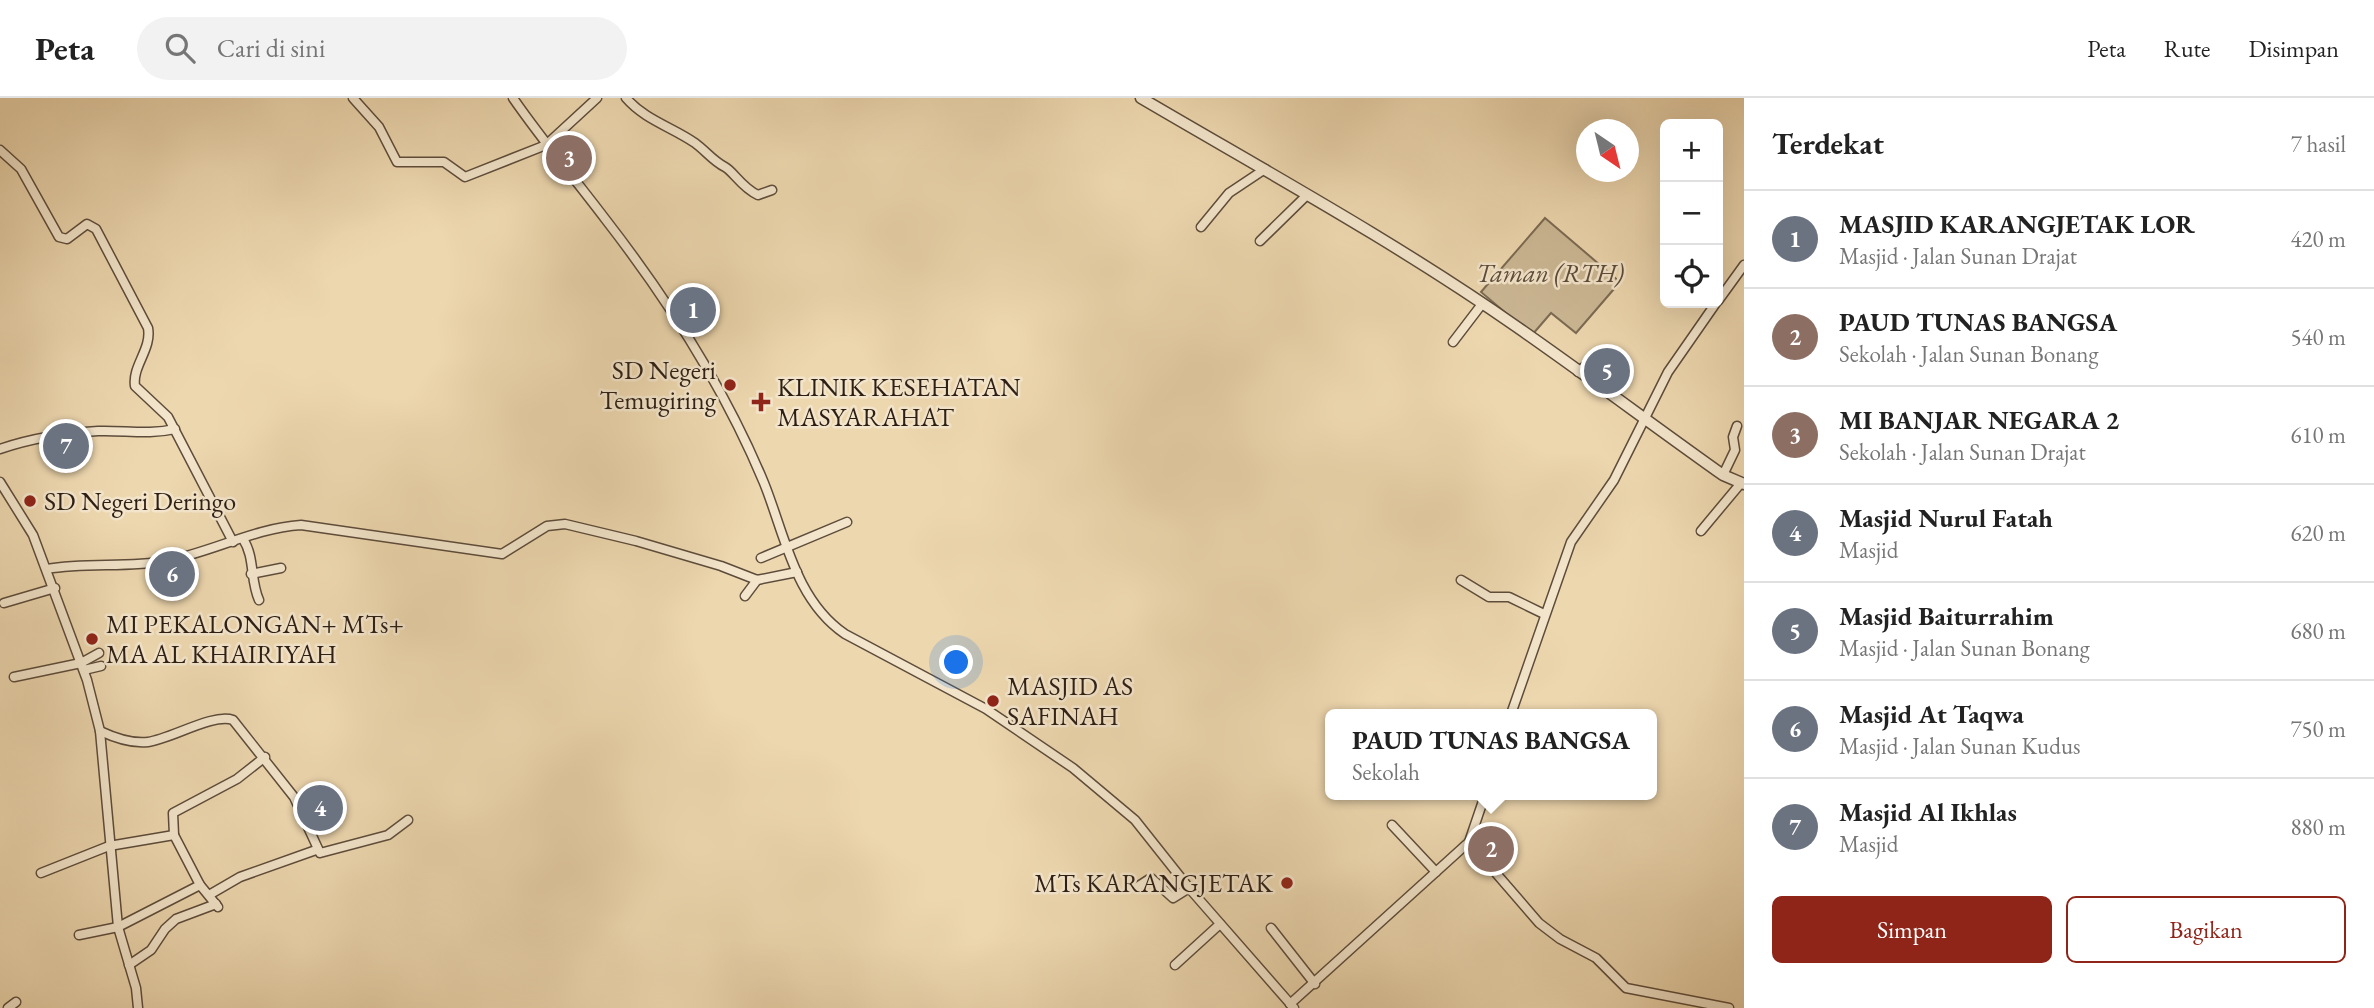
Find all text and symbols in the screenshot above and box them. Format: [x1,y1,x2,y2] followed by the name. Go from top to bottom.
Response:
[137,17,627,80] search box
[35,27,95,70] text: Peta
[161,29,199,67] icon: search
[217,31,325,65] text: Cari di sini
[2087,33,2126,64] text: Peta
[2164,33,2210,64] text: Rute
[2248,33,2339,64] text: Disimpan
[1576,119,1639,182] north arrow
[1660,119,1723,308] map controls
[1660,119,1723,182] button: +
[1772,124,1884,163] text: Terdekat
[2291,129,2346,159] text: 7 hasil
[546,132,592,184] pin: 3
[1660,182,1723,245] button: −
[1839,207,2195,241] text: MASJID KARANGJETAK LOR
[1789,224,1801,254] text: 1
[2290,224,2346,254] text: 420 m
[1839,241,2077,271] text: Masjid · Jalan Sunan Drajat
[1660,245,1723,308] button: locate
[1476,256,1624,290] park label: Taman (RTH)
[670,284,716,336] pin: 1
[1839,305,2117,339] text: PAUD TUNAS BANGSA
[1789,322,1801,352] text: 2
[2290,322,2346,352] text: 540 m
[1839,339,2099,369] text: Sekolah · Jalan Sunan Bonang
[1584,345,1630,397] pin: 5
[599,353,717,417] place label: SD Negeri Temugiring
[777,370,1021,434] place label: KLINIK KESEHATAN MASYARAHAT
[722,377,738,393] marker: SD Negeri Temugiring
[751,392,771,412] marker: KLINIK KESEHATAN MASYARAHAT
[1839,403,2119,437] text: MI BANJAR NEGARA 2
[43,420,89,472] pin: 7
[1789,420,1801,450] text: 3
[2290,420,2346,450] text: 610 m
[1839,437,2086,467] text: Sekolah · Jalan Sunan Drajat
[44,484,236,518] place label: SD Negeri Deringo
[22,493,38,509] marker: SD Negeri Deringo
[1839,501,2053,535] text: Masjid Nurul Fatah
[1789,518,1801,548] text: 4
[2290,518,2346,548] text: 620 m
[1839,535,1898,565] text: Masjid
[149,548,195,600] pin: 6
[1839,599,2054,633] text: Masjid Baiturrahim
[106,607,404,671] place label: MI PEKALONGAN+ MTs+ MA AL KHAIRIYAH
[1789,616,1801,646] text: 5
[2290,616,2346,646] text: 680 m
[84,631,100,647] marker: MI PEKALONGAN+ MTs+ MA AL KHAIRIYAH
[1839,633,2090,663] text: Masjid · Jalan Sunan Bonang
[939,645,973,679] your location
[1007,669,1133,733] place label: MASJID AS SAFINAH
[985,693,1001,709] marker: MASJID AS SAFINAH
[1839,697,2024,731] text: Masjid At Taqwa
[1325,709,1657,800] popup
[1789,714,1801,744] text: 6
[2290,714,2346,744] text: 750 m
[1352,723,1630,757] text: PAUD TUNAS BANGSA
[1839,731,2080,761] text: Masjid · Jalan Sunan Kudus
[1352,757,1420,787] text: Sekolah
[297,782,343,834] pin: 4
[1839,795,2017,829] text: Masjid Al Ikhlas
[1789,812,1801,842] text: 7
[2290,812,2346,842] text: 880 m
[1468,823,1514,875] pin: 2
[1839,829,1898,859] text: Masjid
[1034,866,1273,900] place label: MTs KARANGJETAK
[1279,875,1295,891] marker: MTs KARANGJETAK
[1772,896,2052,963] button: Simpan
[2066,896,2346,963] button: Bagikan

